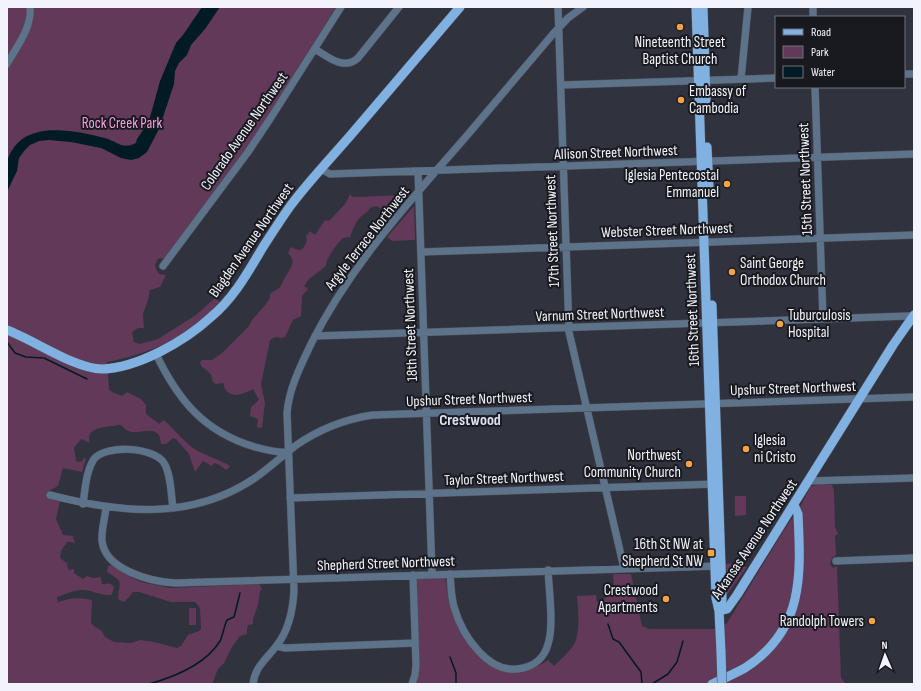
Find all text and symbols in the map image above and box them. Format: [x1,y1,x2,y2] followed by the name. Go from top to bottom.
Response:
[775,16,905,88] legend
[675,22,685,32] marker: Nineteenth Street Baptist Church
[811,25,831,40] text: Road
[635,33,726,69] place label: Nineteenth Street Baptist Church
[811,45,829,60] text: Park
[811,65,835,80] text: Water
[197,68,293,194] street label: Colorado Avenue Northwest
[689,82,747,118] place label: Embassy of Cambodia
[676,95,686,105] marker: Embassy of Cambodia
[82,114,163,133] park label: Rock Creek Park
[794,122,817,235] street label: 15th Street Northwest
[553,141,678,164] street label: Allison Street Northwest
[625,166,719,202] place label: Iglesia Pentecostal Emmanuel
[541,174,564,288] street label: 17th Street Northwest
[205,179,298,301] street label: Blagden Avenue Northwest
[722,179,732,189] marker: Iglesia Pentecostal Emmanuel
[320,182,414,295] street label: Argyle Terrace Northwest
[601,219,734,242] street label: Webster Street Northwest
[681,253,704,367] street label: 16th Street Northwest
[740,254,826,290] place label: Saint George Orthodox Church
[727,267,737,277] marker: Saint George Orthodox Church
[399,268,422,382] street label: 18th Street Northwest
[535,303,665,326] street label: Varnum Street Northwest
[788,306,851,342] place label: Tuburculosis Hospital
[775,319,785,329] marker: Tuburculosis Hospital
[730,377,857,400] street label: Upshur Street Northwest
[406,388,533,411] street label: Upshur Street Northwest
[439,411,501,430] district label: Crestwood
[754,431,796,467] place label: Iglesia ni Cristo
[741,444,751,454] marker: Iglesia ni Cristo
[584,446,681,482] place label: Northwest Community Church
[684,459,694,469] marker: Northwest Community Church
[444,467,565,490] street label: Taylor Street Northwest
[707,475,802,604] street label: Arkansas Avenue Northwest
[622,535,703,571] place label: 16th St NW at Shepherd St NW
[706,548,716,558] marker: 16th St NW at Shepherd St NW
[317,552,456,575] street label: Shepherd Street Northwest
[597,581,658,617] place label: Crestwood Apartments
[661,594,671,604] marker: Crestwood Apartments
[780,612,864,631] place label: Randolph Towers
[867,616,877,626] marker: Randolph Towers
[865,635,905,675] north arrow
[882,639,888,652] text: N

